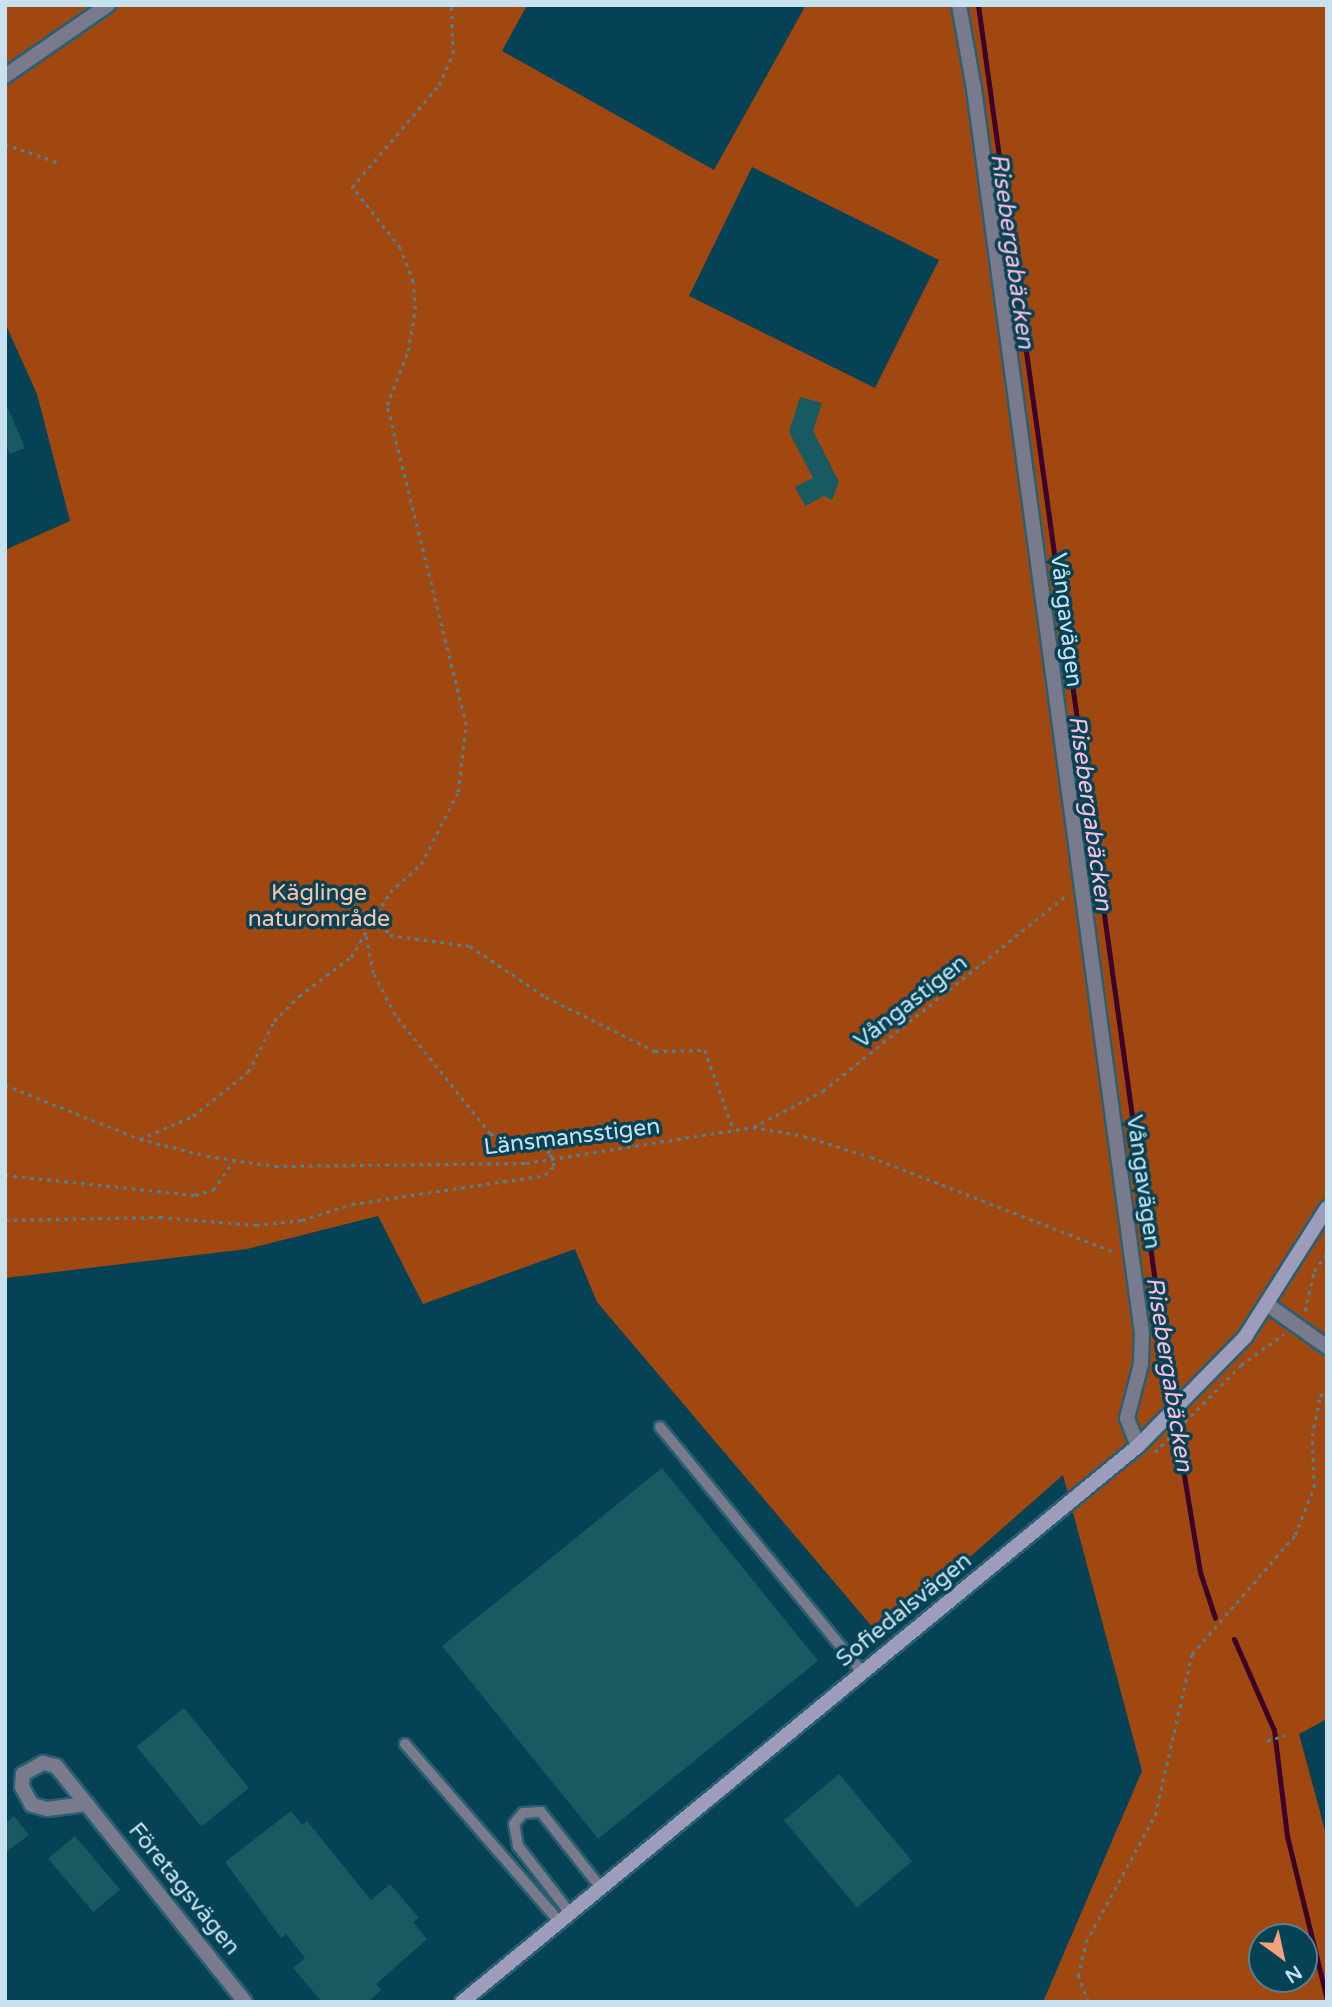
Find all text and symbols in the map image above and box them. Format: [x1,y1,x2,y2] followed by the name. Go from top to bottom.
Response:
[984,152,1040,350] water label: Risebergabäcken
[1044,551,1088,689] street label: Vångavägen
[1062,714,1118,912] water label: Risebergabäcken
[248,879,390,933] park label: Käglinge naturområde
[849,949,973,1055] street label: Vångastigen
[482,1112,662,1162] street label: Länsmansstigen
[1120,1113,1166,1251] street label: Vångavägen
[1139,1275,1199,1473] water label: Risebergabäcken
[831,1547,977,1673] street label: Sofiedalsvägen
[122,1817,246,1961] street label: Företagsvägen
[1248,1923,1318,1993] north arrow
[1281,1961,1306,1987] text: N

